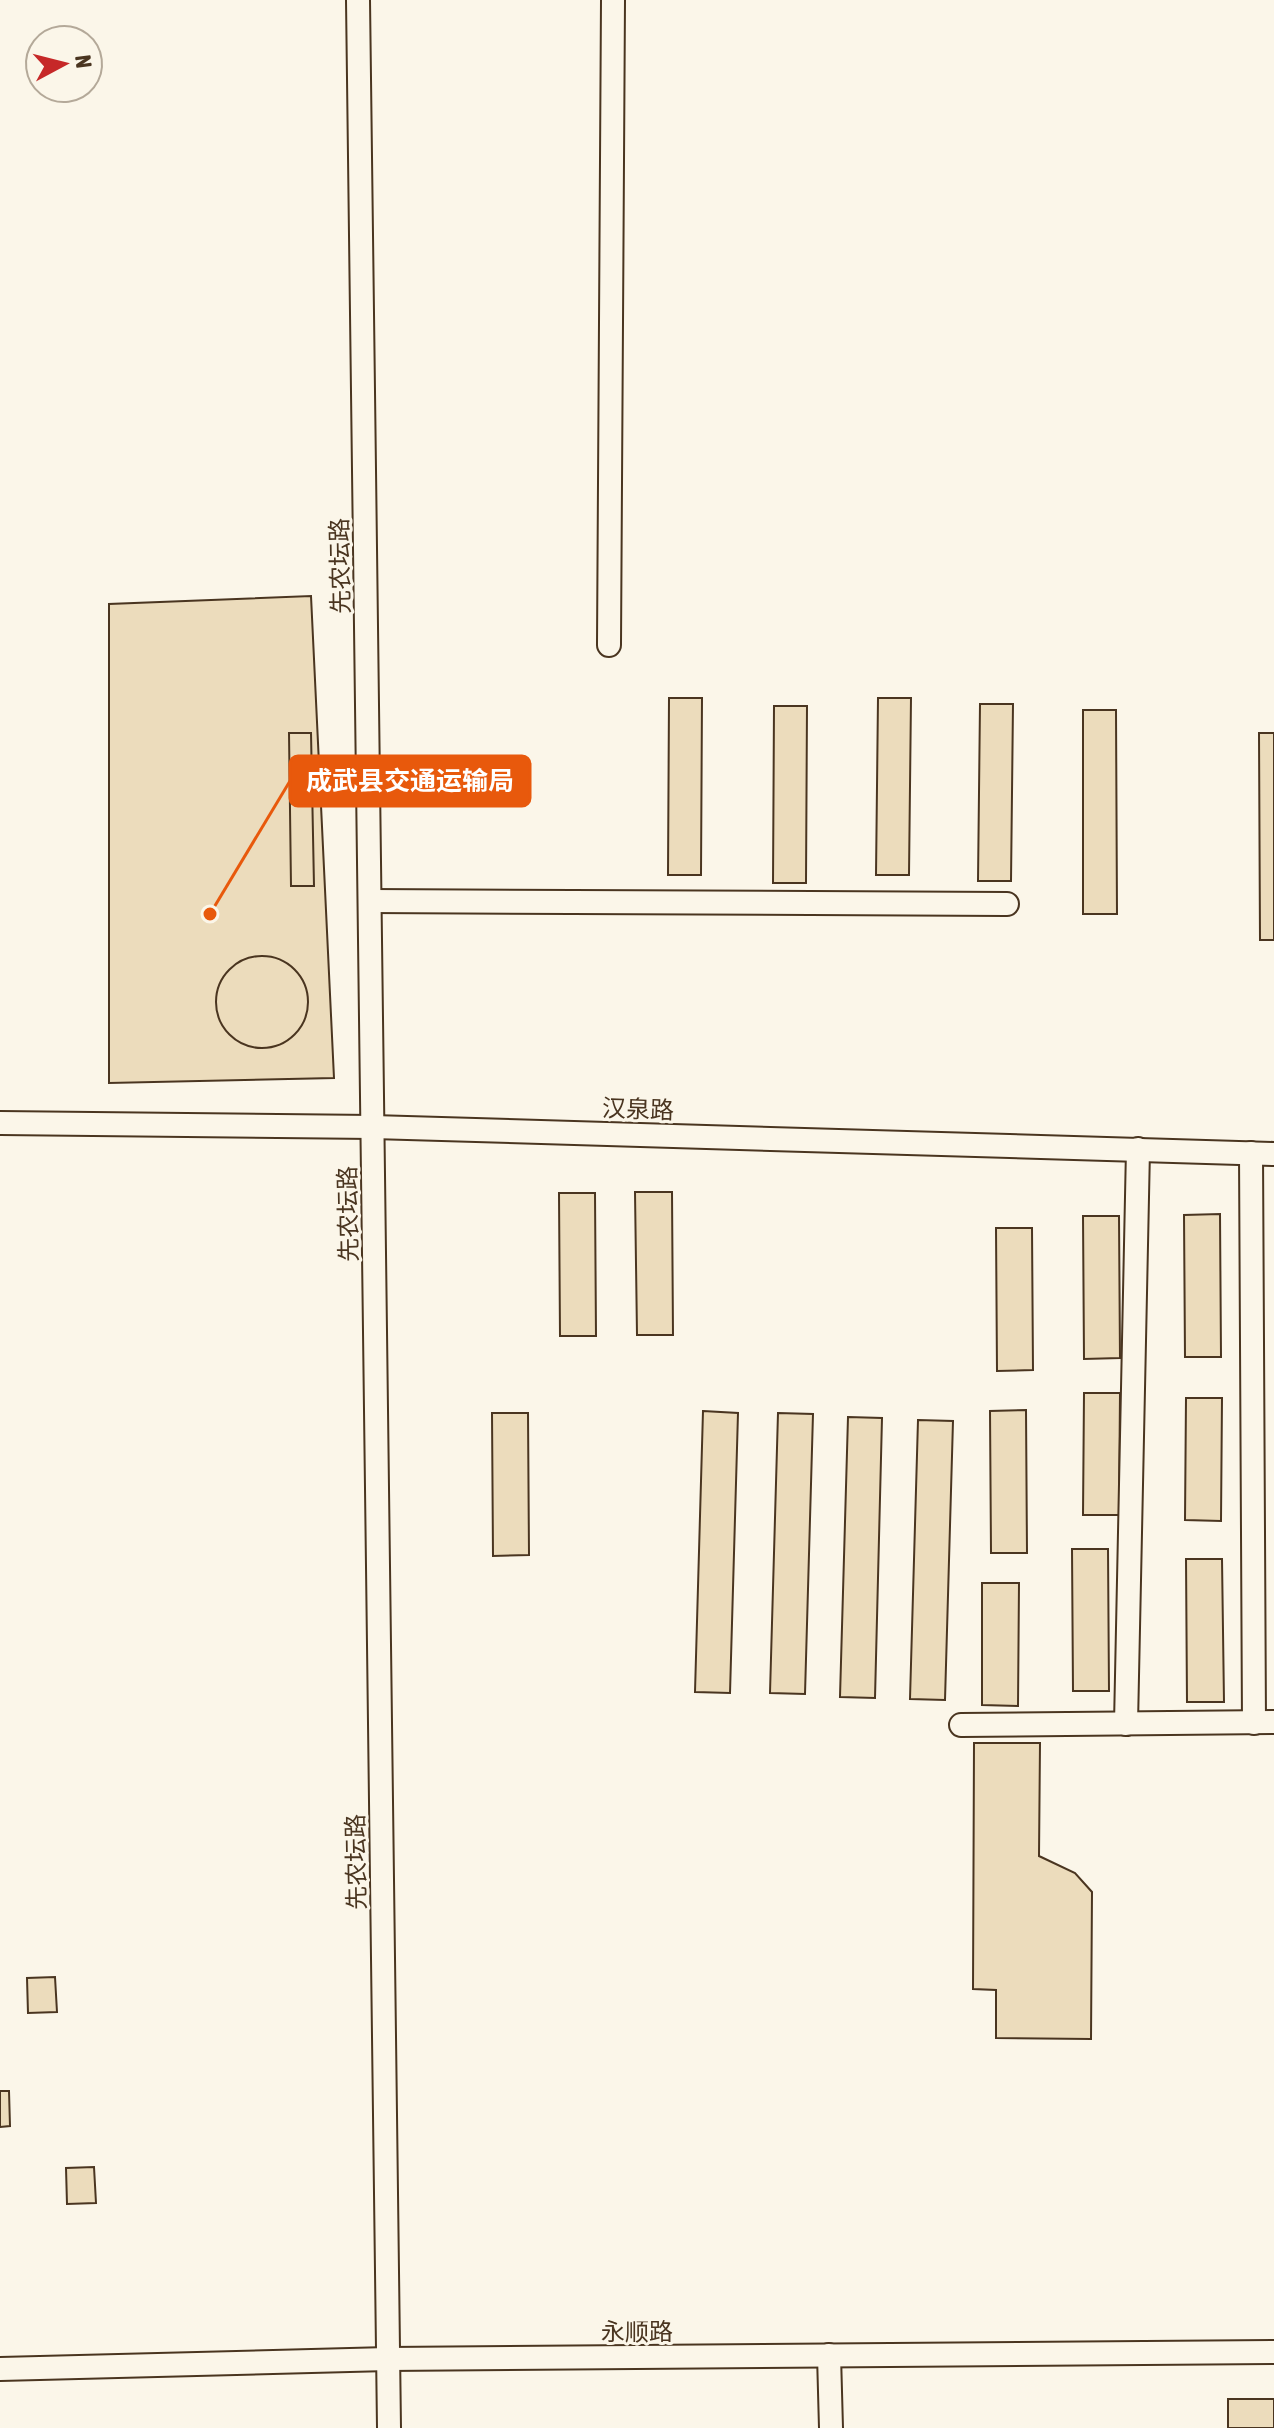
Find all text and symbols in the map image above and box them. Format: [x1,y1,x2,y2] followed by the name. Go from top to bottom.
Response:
[24,24,104,104] north arrow
[70,54,98,70] text: N
[326,518,354,614] street label: 先农坛路
[290,756,530,806] callout: 成武县交通运输局
[306,766,514,796] text: 成武县交通运输局
[602,1094,674,1124] street label: 汉泉路
[334,1166,362,1262] street label: 先农坛路
[342,1814,370,1910] street label: 先农坛路
[601,2318,673,2345] street label: 永顺路

